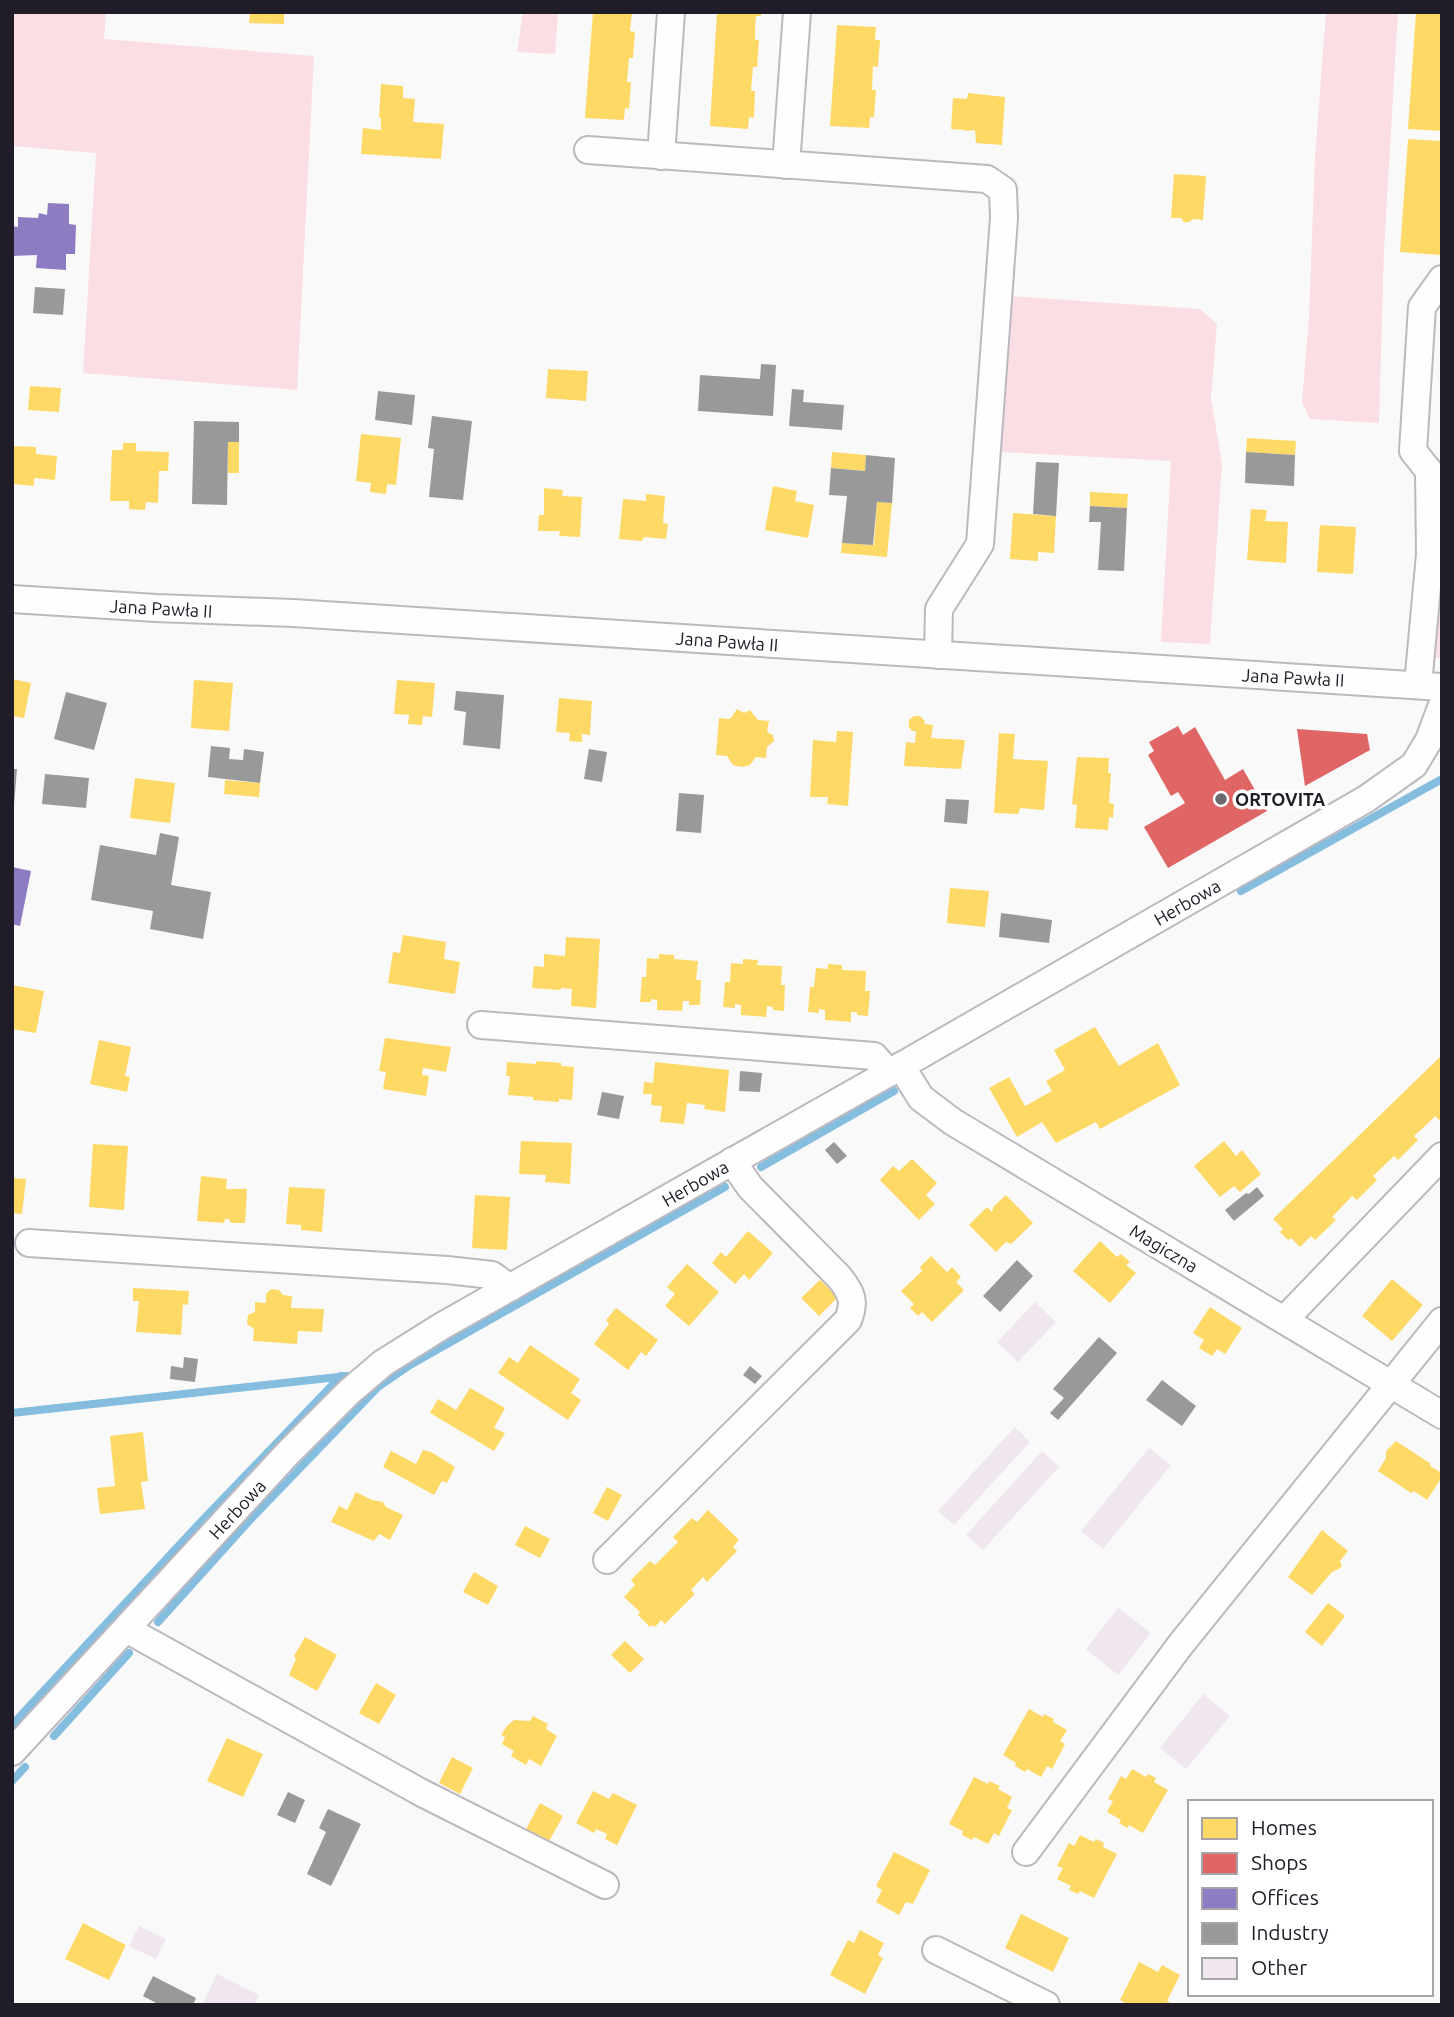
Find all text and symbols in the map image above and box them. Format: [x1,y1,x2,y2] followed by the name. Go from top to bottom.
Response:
[109,595,213,621] street label: Jana Pawła II
[675,627,779,655] street label: Jana Pawła II
[1241,664,1345,690] street label: Jana Pawła II
[1235,789,1325,809] place label: ORTOVITA
[1213,791,1229,807] marker: ORTOVITA
[1150,875,1224,929] street label: Herbowa
[658,1156,732,1210] street label: Herbowa
[1126,1220,1202,1276] street label: Magiczna
[205,1475,269,1543] street label: Herbowa
[1188,1800,1433,1996] legend
[1251,1815,1317,1839] text: Homes
[1251,1850,1308,1874] text: Shops
[1251,1885,1319,1909] text: Offices
[1251,1920,1329,1944] text: Industry
[1251,1955,1307,1979] text: Other

